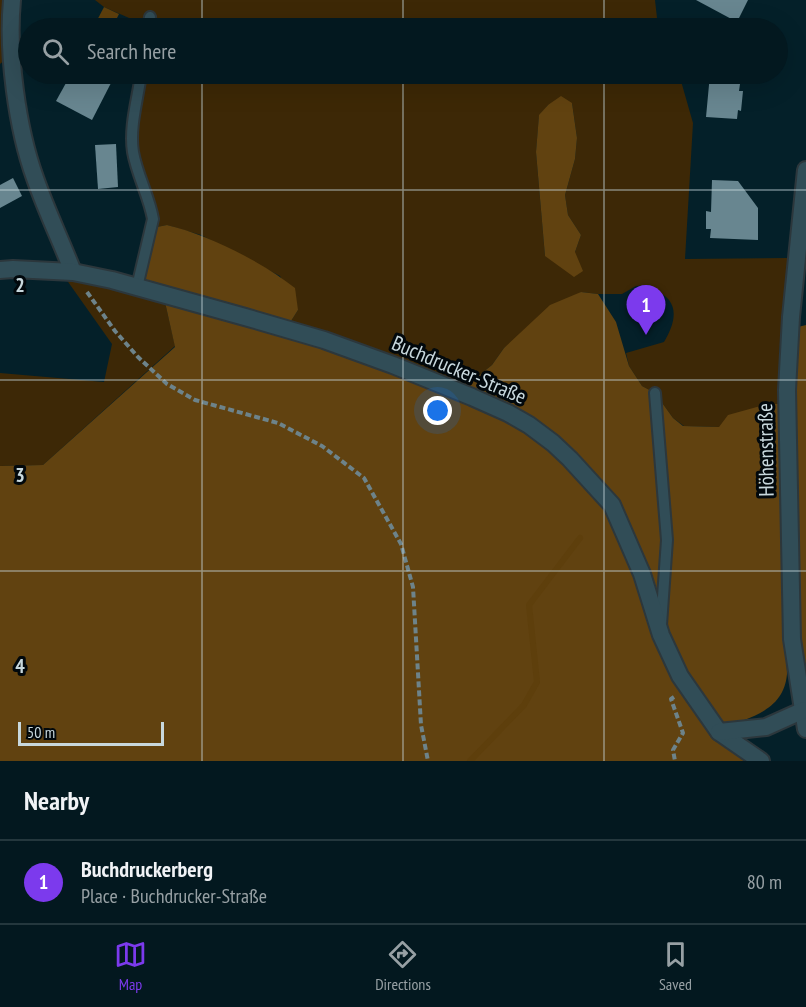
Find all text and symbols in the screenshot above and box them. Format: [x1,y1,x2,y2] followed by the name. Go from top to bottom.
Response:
[18,18,788,84] search box
[39,35,72,68] icon: search
[87,37,176,65] text: Search here
[15,272,25,298] text: 2
[626,286,666,335] pin: 1
[388,329,531,410] street label: Buchdrucker-Straße
[423,396,452,425] your location
[751,403,780,497] street label: Höhenstraße
[15,462,25,488] text: 3
[15,653,25,679] text: 4
[18,719,164,746] scale bar
[27,722,55,742] text: 50 m
[24,784,89,817] text: Nearby
[81,855,213,883] text: Buchdruckerberg
[39,869,48,895] text: 1
[747,869,782,895] text: 80 m
[81,883,267,909] text: Place · Buchdrucker-Straße
[114,938,147,994] tab: Map
[375,938,431,994] tab: Directions
[659,938,692,994] tab: Saved

